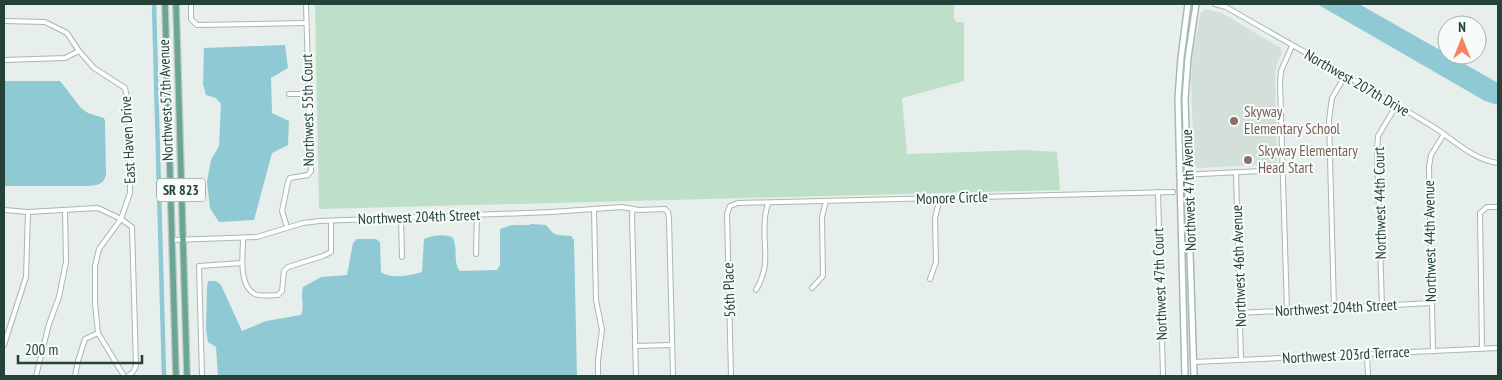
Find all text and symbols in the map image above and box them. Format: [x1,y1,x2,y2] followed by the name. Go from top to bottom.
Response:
[1437,15,1487,65] north arrow
[1458,18,1466,36] text: N
[154,39,177,161] street label: Northwest 57th Avenue
[1301,45,1413,120] street label: Northwest 207th Drive
[297,54,318,166] street label: Northwest 55th Court
[116,96,139,184] street label: East Haven Drive
[1244,102,1341,138] place label: Skyway Elementary School
[1228,115,1240,127] marker: Skyway Elementary School
[1177,129,1200,251] street label: Northwest 47th Avenue
[1258,141,1358,177] place label: Skyway Elementary Head Start
[1369,147,1390,259] street label: Northwest 44th Court
[1242,154,1254,166] marker: Skyway Elementary Head Start
[157,178,205,202] road number: SR 823
[1419,180,1440,302] street label: Northwest 44th Avenue
[916,187,988,208] street label: Monore Circle
[358,205,480,228] street label: Northwest 204th Street
[1227,205,1250,327] street label: Northwest 46th Avenue
[1148,228,1171,340] street label: Northwest 47th Court
[718,262,739,318] street label: 56th Place
[1274,295,1398,320] street label: Northwest 204th Street
[18,332,141,364] scale bar
[25,340,58,359] text: 200 m
[1282,342,1410,367] street label: Northwest 203rd Terrace

